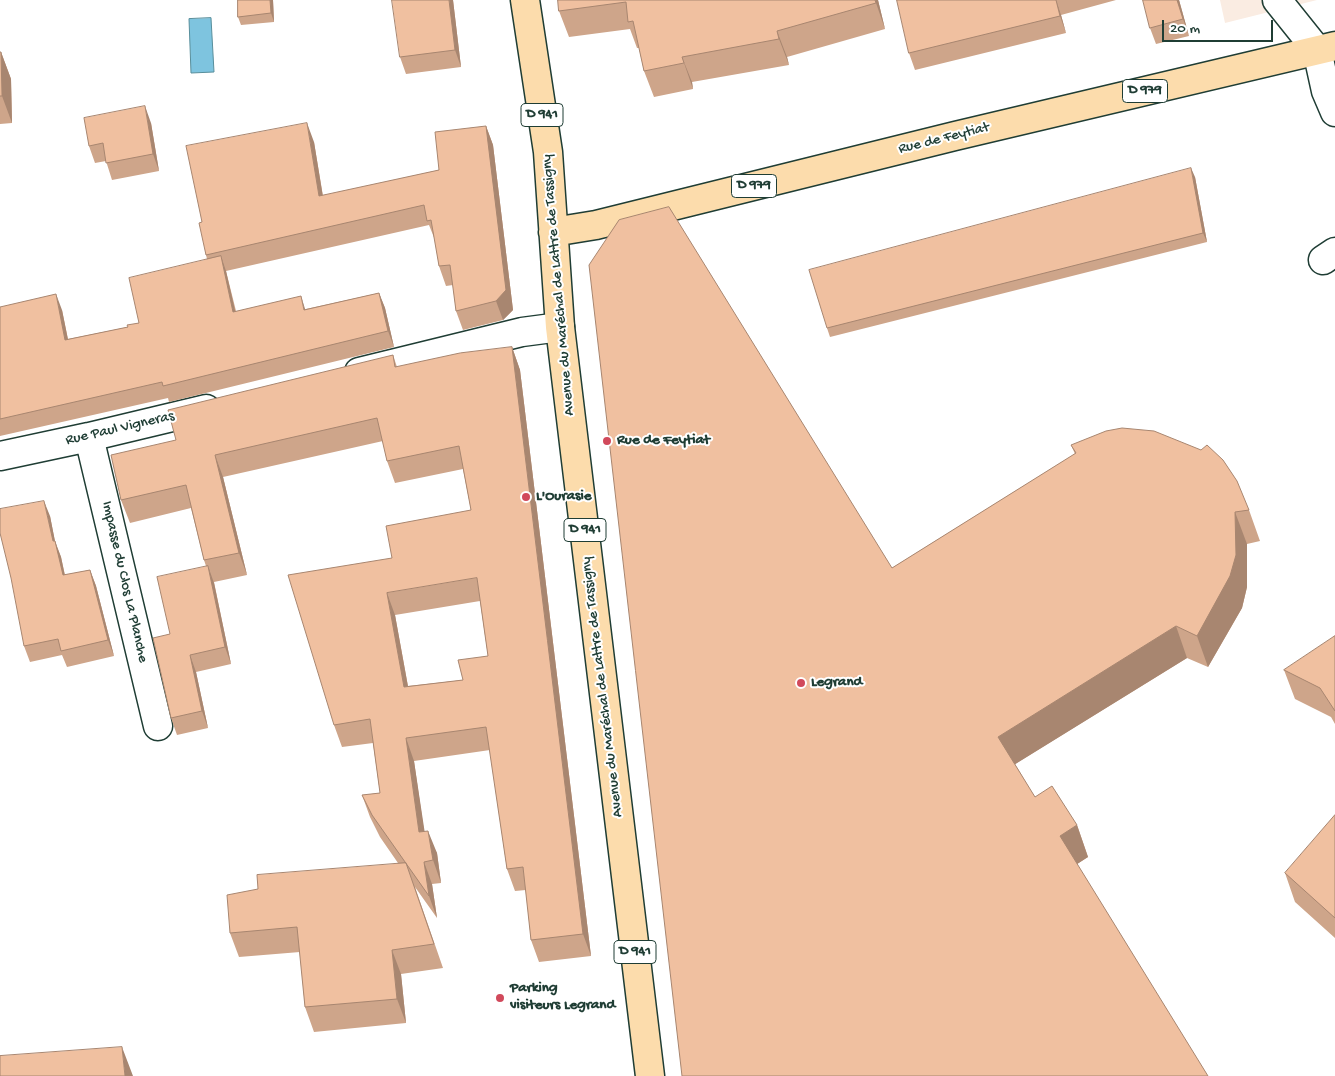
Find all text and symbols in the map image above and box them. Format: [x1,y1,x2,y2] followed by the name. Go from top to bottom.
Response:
[1165,10,1276,42] scale bar
[1170,20,1200,38] text: 20 m
[1122,80,1168,102] road number: D 979
[521,104,563,126] road number: D 941
[897,119,991,159] street label: Rue de Feytiat
[539,153,579,417] street label: Avenue du Maréchal de Lattre de Tassigny
[732,175,776,198] road number: D 979
[64,408,176,450] street label: Rue Paul Vigneras
[617,432,710,450] place label: Rue de Feytiat
[601,435,613,447] marker: Rue de Feytiat
[536,488,592,506] place label: L'Ourasie
[520,491,532,503] marker: L'Ourasie
[97,499,151,665] street label: Impasse du Clos La Planche
[564,518,606,542] road number: D 941
[578,556,628,818] street label: Avenue du Maréchal de Lattre de Tassigny
[811,674,862,692] place label: Legrand
[795,677,807,689] marker: Legrand
[614,940,656,964] road number: D 941
[510,980,615,1015] place label: Parking visiteurs Legrand
[494,992,506,1004] marker: Parking visiteurs Legrand

